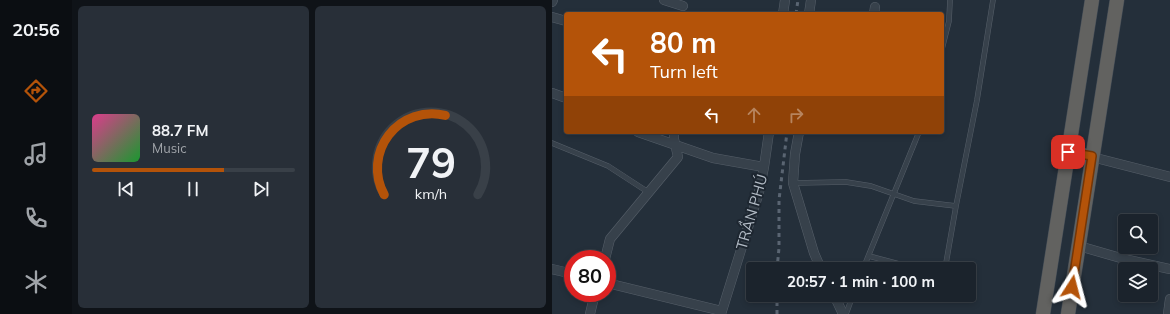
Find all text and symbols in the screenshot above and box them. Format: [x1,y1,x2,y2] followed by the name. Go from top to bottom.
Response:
[12,18,60,41] text: 20:56
[650,25,716,60] text: 80 m
[584,28,636,80] icon: left
[650,60,718,83] text: Turn left
[22,77,50,105] icon: directions
[701,104,723,126] icon: left
[743,104,765,126] icon: ahead
[785,104,807,126] icon: right
[152,121,208,140] text: 88.7 FM
[1051,135,1085,169] pin
[406,136,455,188] text: 79
[22,140,50,168] icon: music
[152,140,187,156] text: Music
[1057,141,1079,163] icon: arrive
[731,172,771,252] street label: TRẦN PHÚ
[115,178,137,200] icon: previous
[182,178,204,200] icon: pause
[250,178,272,200] icon: next
[414,185,447,203] text: km/h
[22,204,50,232] icon: phone
[1118,214,1158,302] map controls
[1118,214,1158,254] button: search
[564,250,616,302] speed limit sign: 80
[1118,262,1158,302] button: layers
[1051,266,1093,308] position arrow
[22,268,50,296] icon: climate
[787,272,935,291] text: 20:57 · 1 min · 100 m

